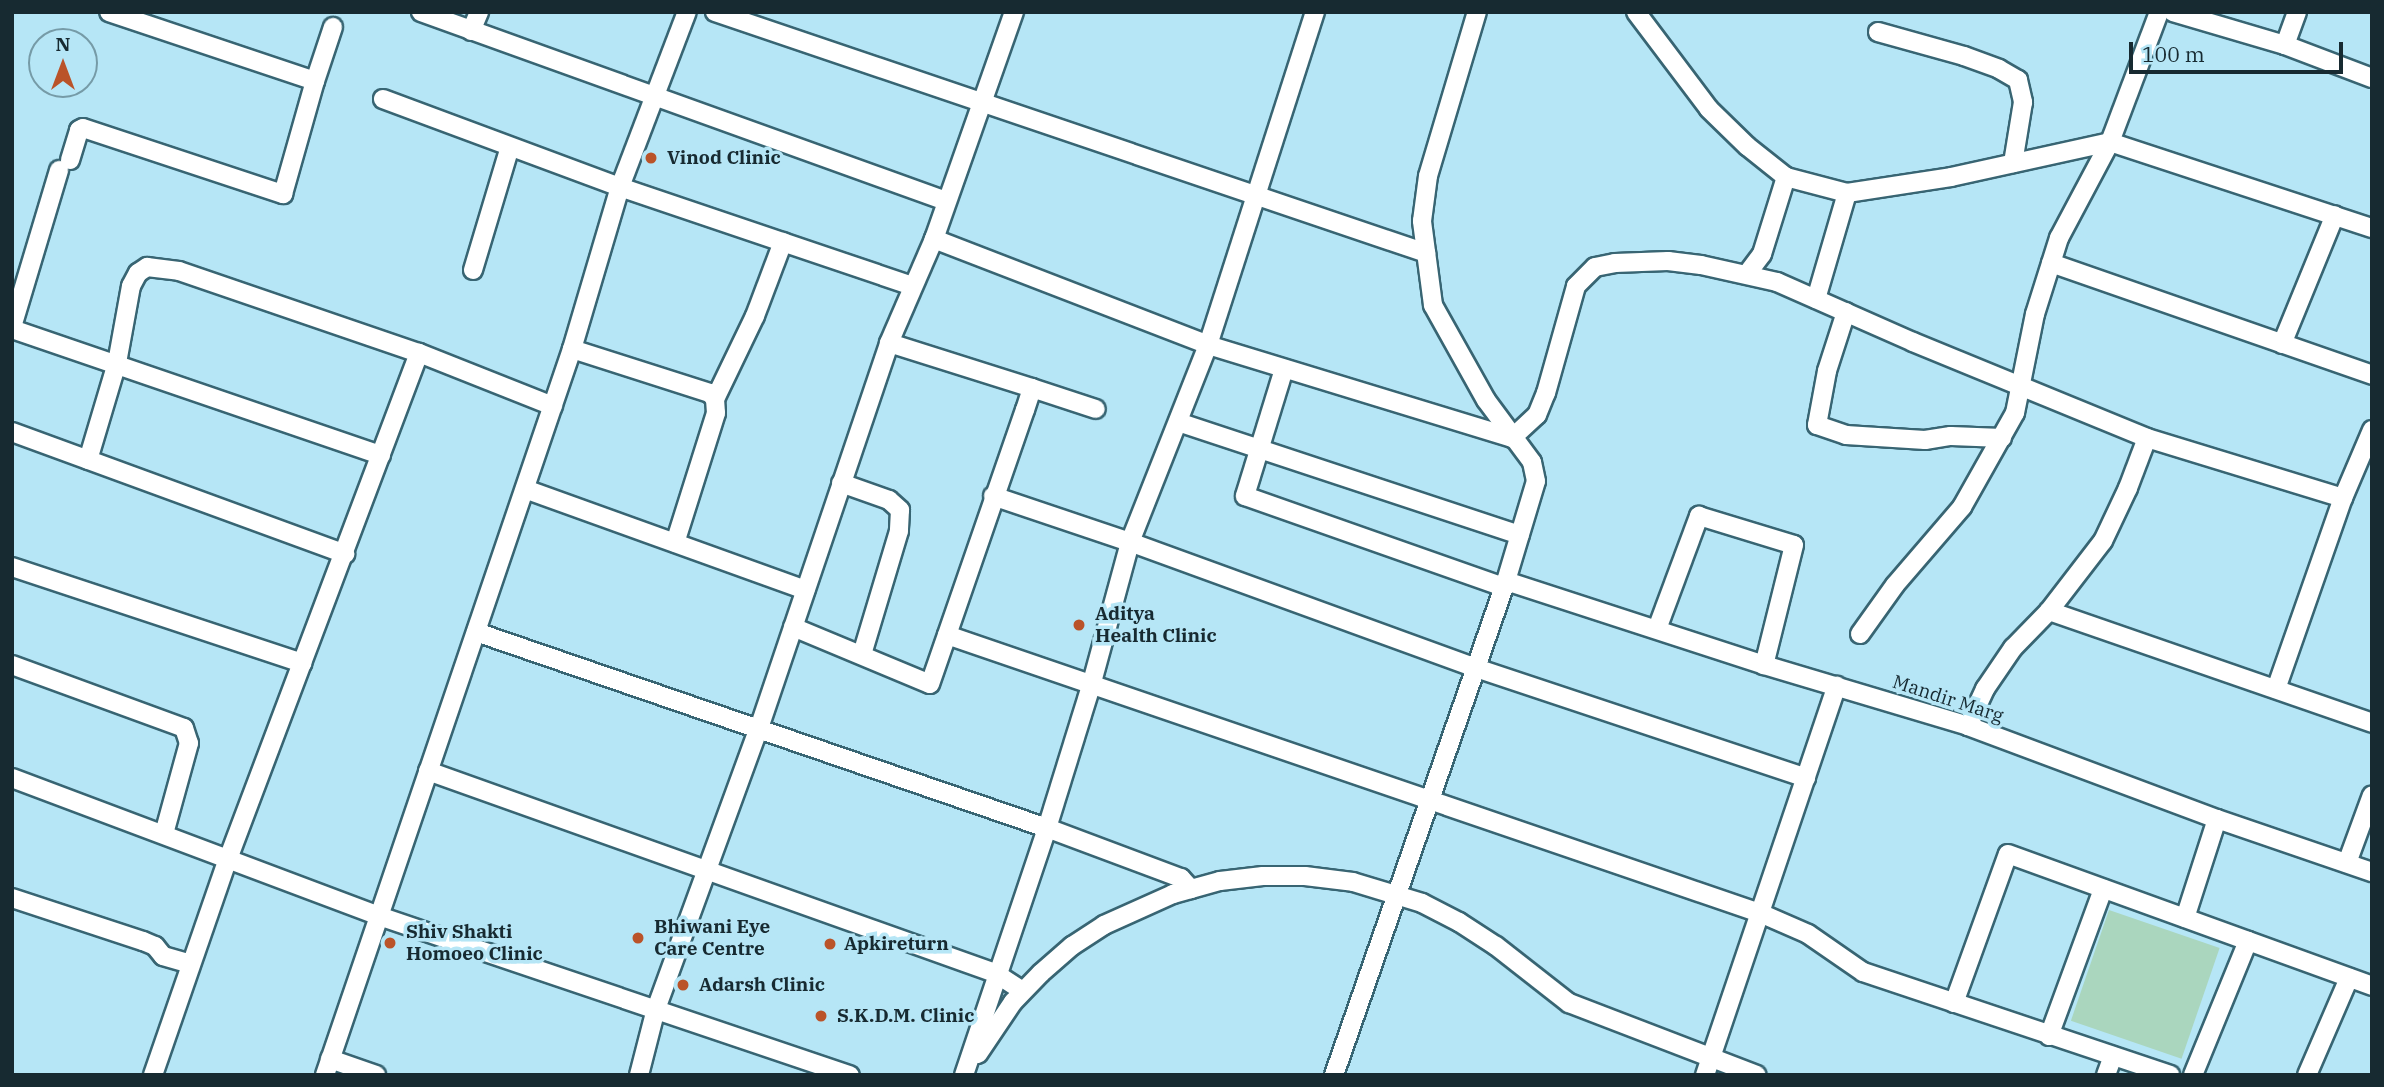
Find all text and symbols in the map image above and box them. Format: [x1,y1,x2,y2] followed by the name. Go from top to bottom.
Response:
[28,28,98,98] north arrow
[2132,28,2346,72] scale bar
[55,32,71,56] text: N
[2142,40,2205,68] text: 100 m
[667,147,781,169] place label: Vinod Clinic
[641,148,661,168] marker: Vinod Clinic
[1095,603,1217,647] place label: Aditya Health Clinic
[1069,615,1089,635] marker: Aditya Health Clinic
[1890,670,2006,728] street label: Mandir Marg
[654,916,770,960] place label: Bhiwani Eye Care Centre
[406,921,543,965] place label: Shiv Shakti Homoeo Clinic
[628,928,648,948] marker: Bhiwani Eye Care Centre
[380,933,400,953] marker: Shiv Shakti Homoeo Clinic
[844,933,949,955] place label: Apkireturn
[822,936,838,952] marker: Apkireturn
[699,974,825,996] place label: Adarsh Clinic
[673,975,693,995] marker: Adarsh Clinic
[837,1005,974,1027] place label: S.K.D.M. Clinic
[811,1006,831,1026] marker: S.K.D.M. Clinic

